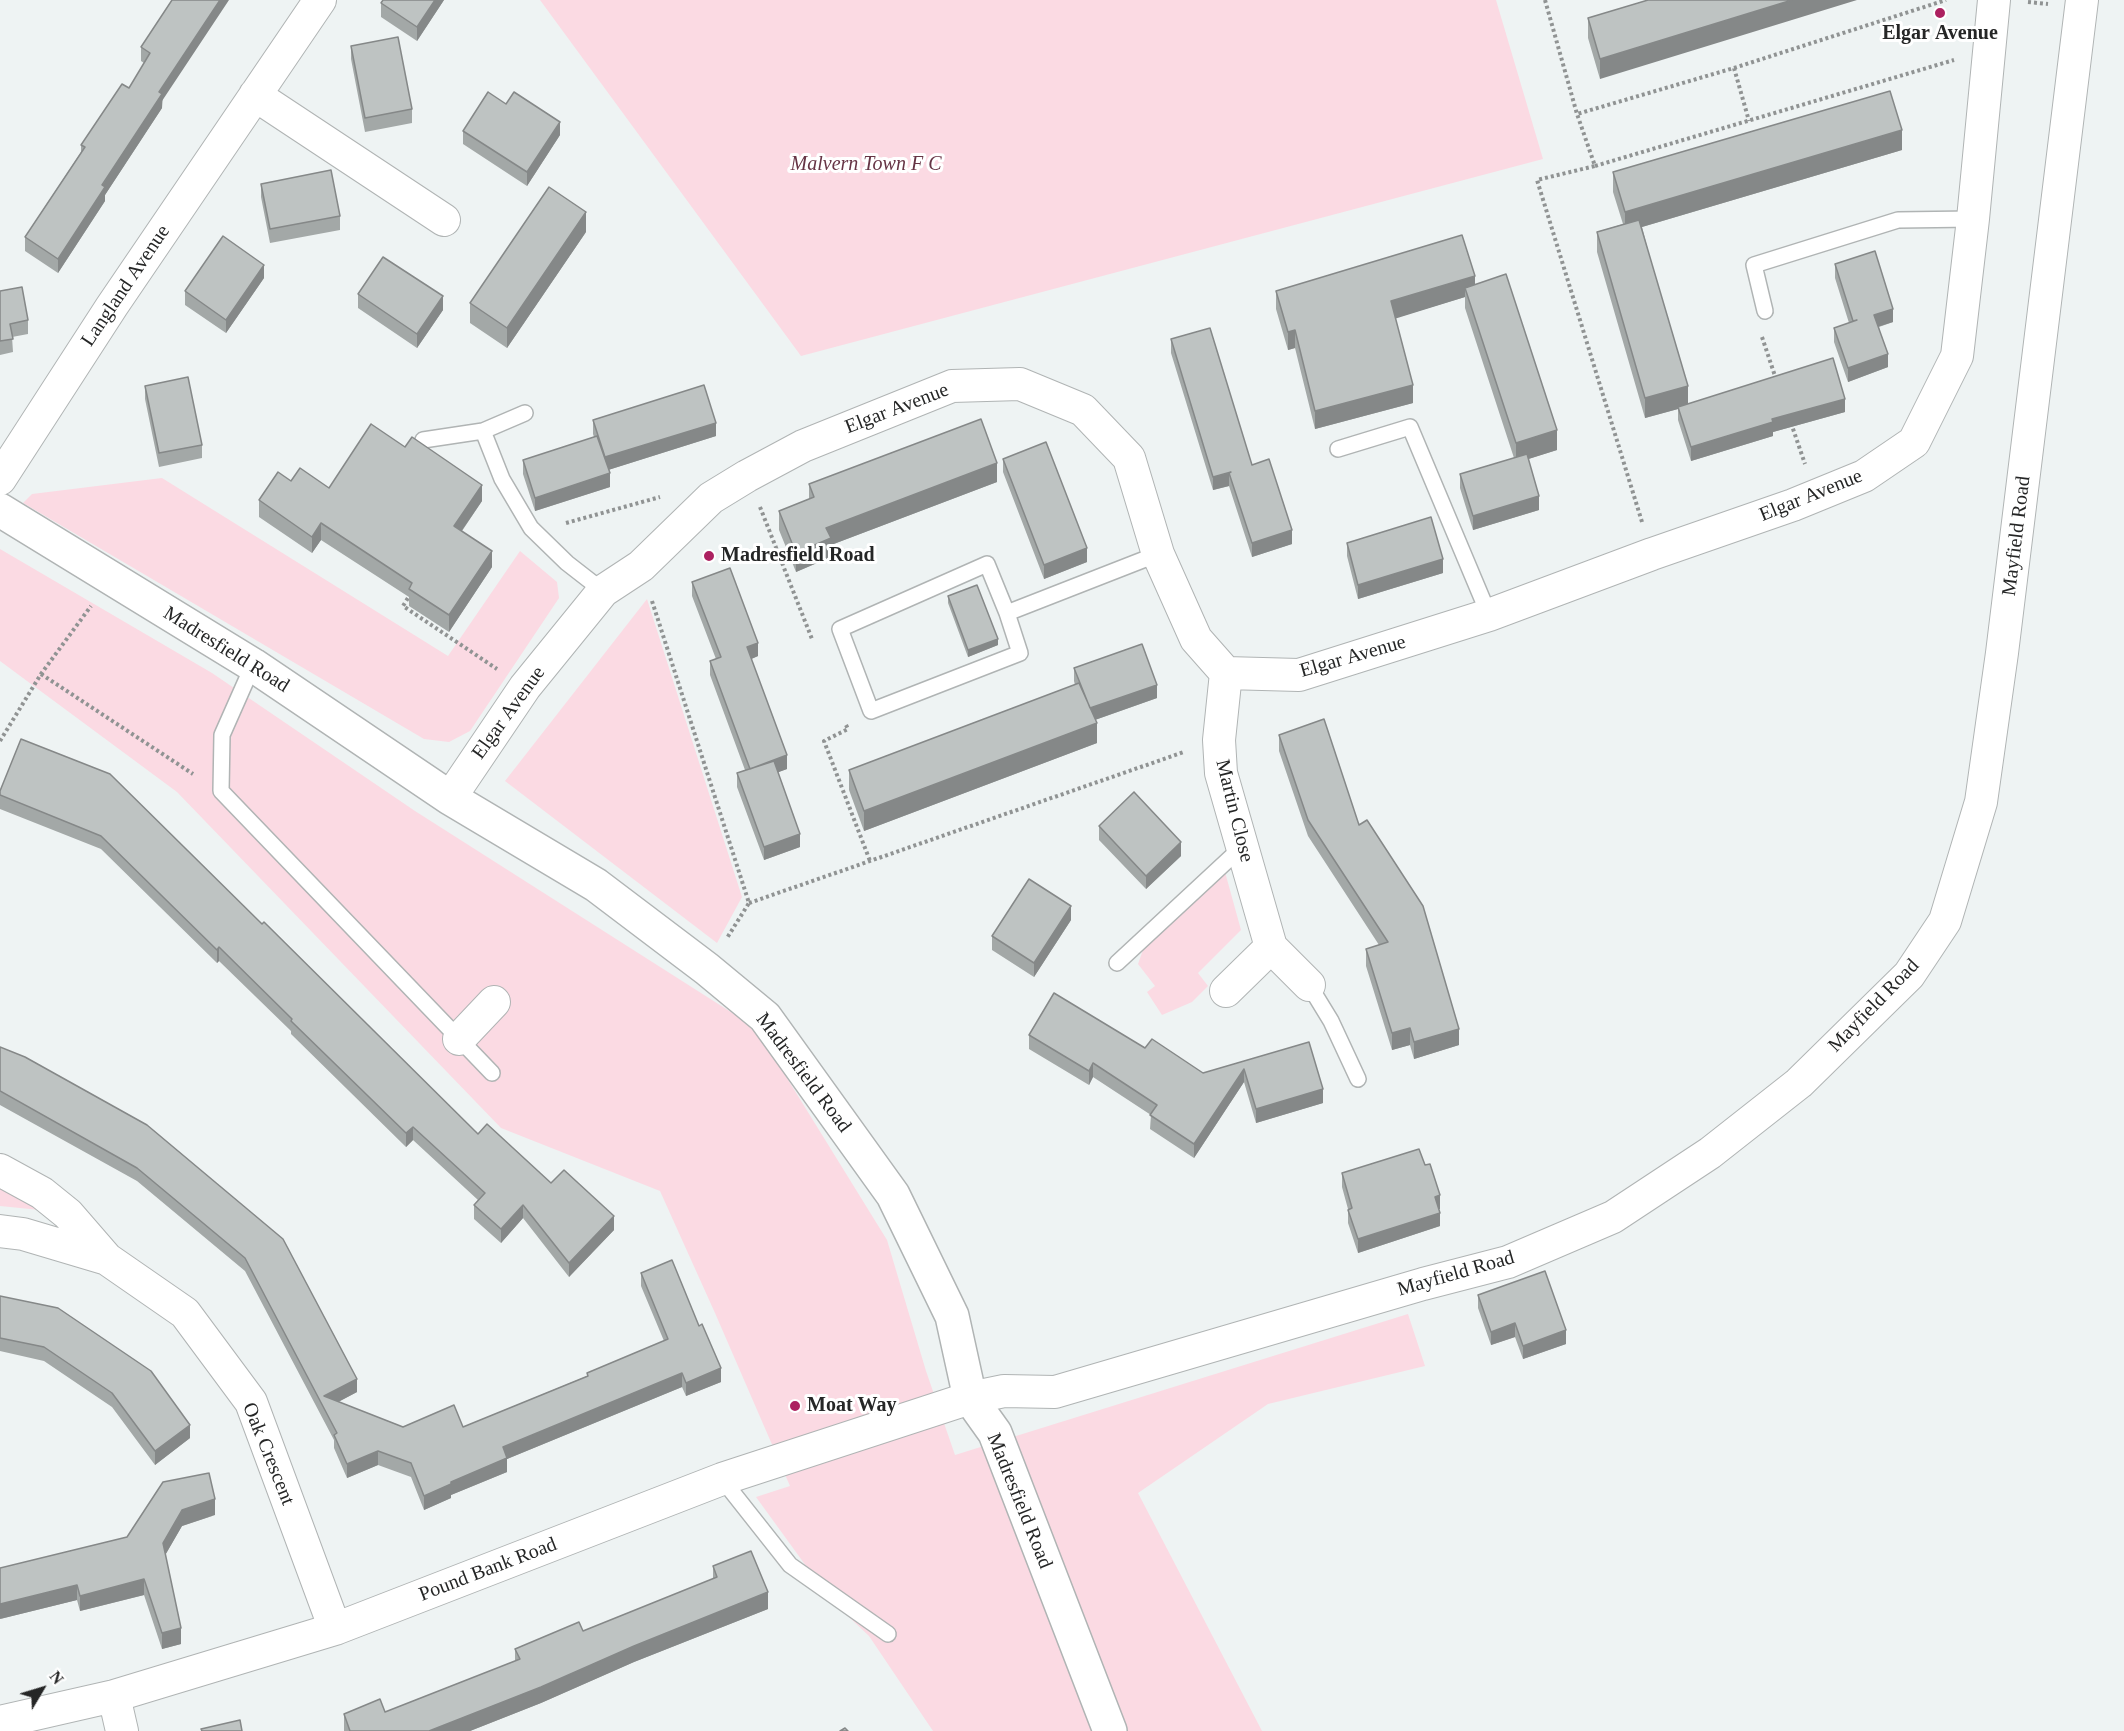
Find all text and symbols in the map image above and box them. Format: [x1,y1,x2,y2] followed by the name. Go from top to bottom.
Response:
[1933,6,1947,20] marker: Elgar Avenue
[1882,22,1998,46] place label: Elgar Avenue
[791,153,941,177] park label: Malvern Town F C
[77,221,175,351] street label: Langland Avenue
[842,378,952,440] street label: Elgar Avenue
[1756,464,1866,528] street label: Elgar Avenue
[1998,475,2036,597] street label: Mayfield Road
[721,544,875,568] place label: Madresfield Road
[702,549,716,563] marker: Madresfield Road
[159,602,293,698] street label: Madresfield Road
[1297,630,1409,684] street label: Elgar Avenue
[467,662,551,764] street label: Elgar Avenue
[1210,757,1258,865] street label: Martin Close
[1824,954,1924,1058] street label: Mayfield Road
[750,1008,856,1138] street label: Madresfield Road
[1395,1246,1517,1302] street label: Mayfield Road
[807,1394,896,1418] place label: Moat Way
[237,1399,299,1509] street label: Oak Crescent
[788,1399,802,1413] marker: Moat Way
[981,1430,1057,1572] street label: Madresfield Road
[416,1533,560,1607] street label: Pound Bank Road
[12,1659,72,1719] north arrow
[46,1668,67,1687] text: N

